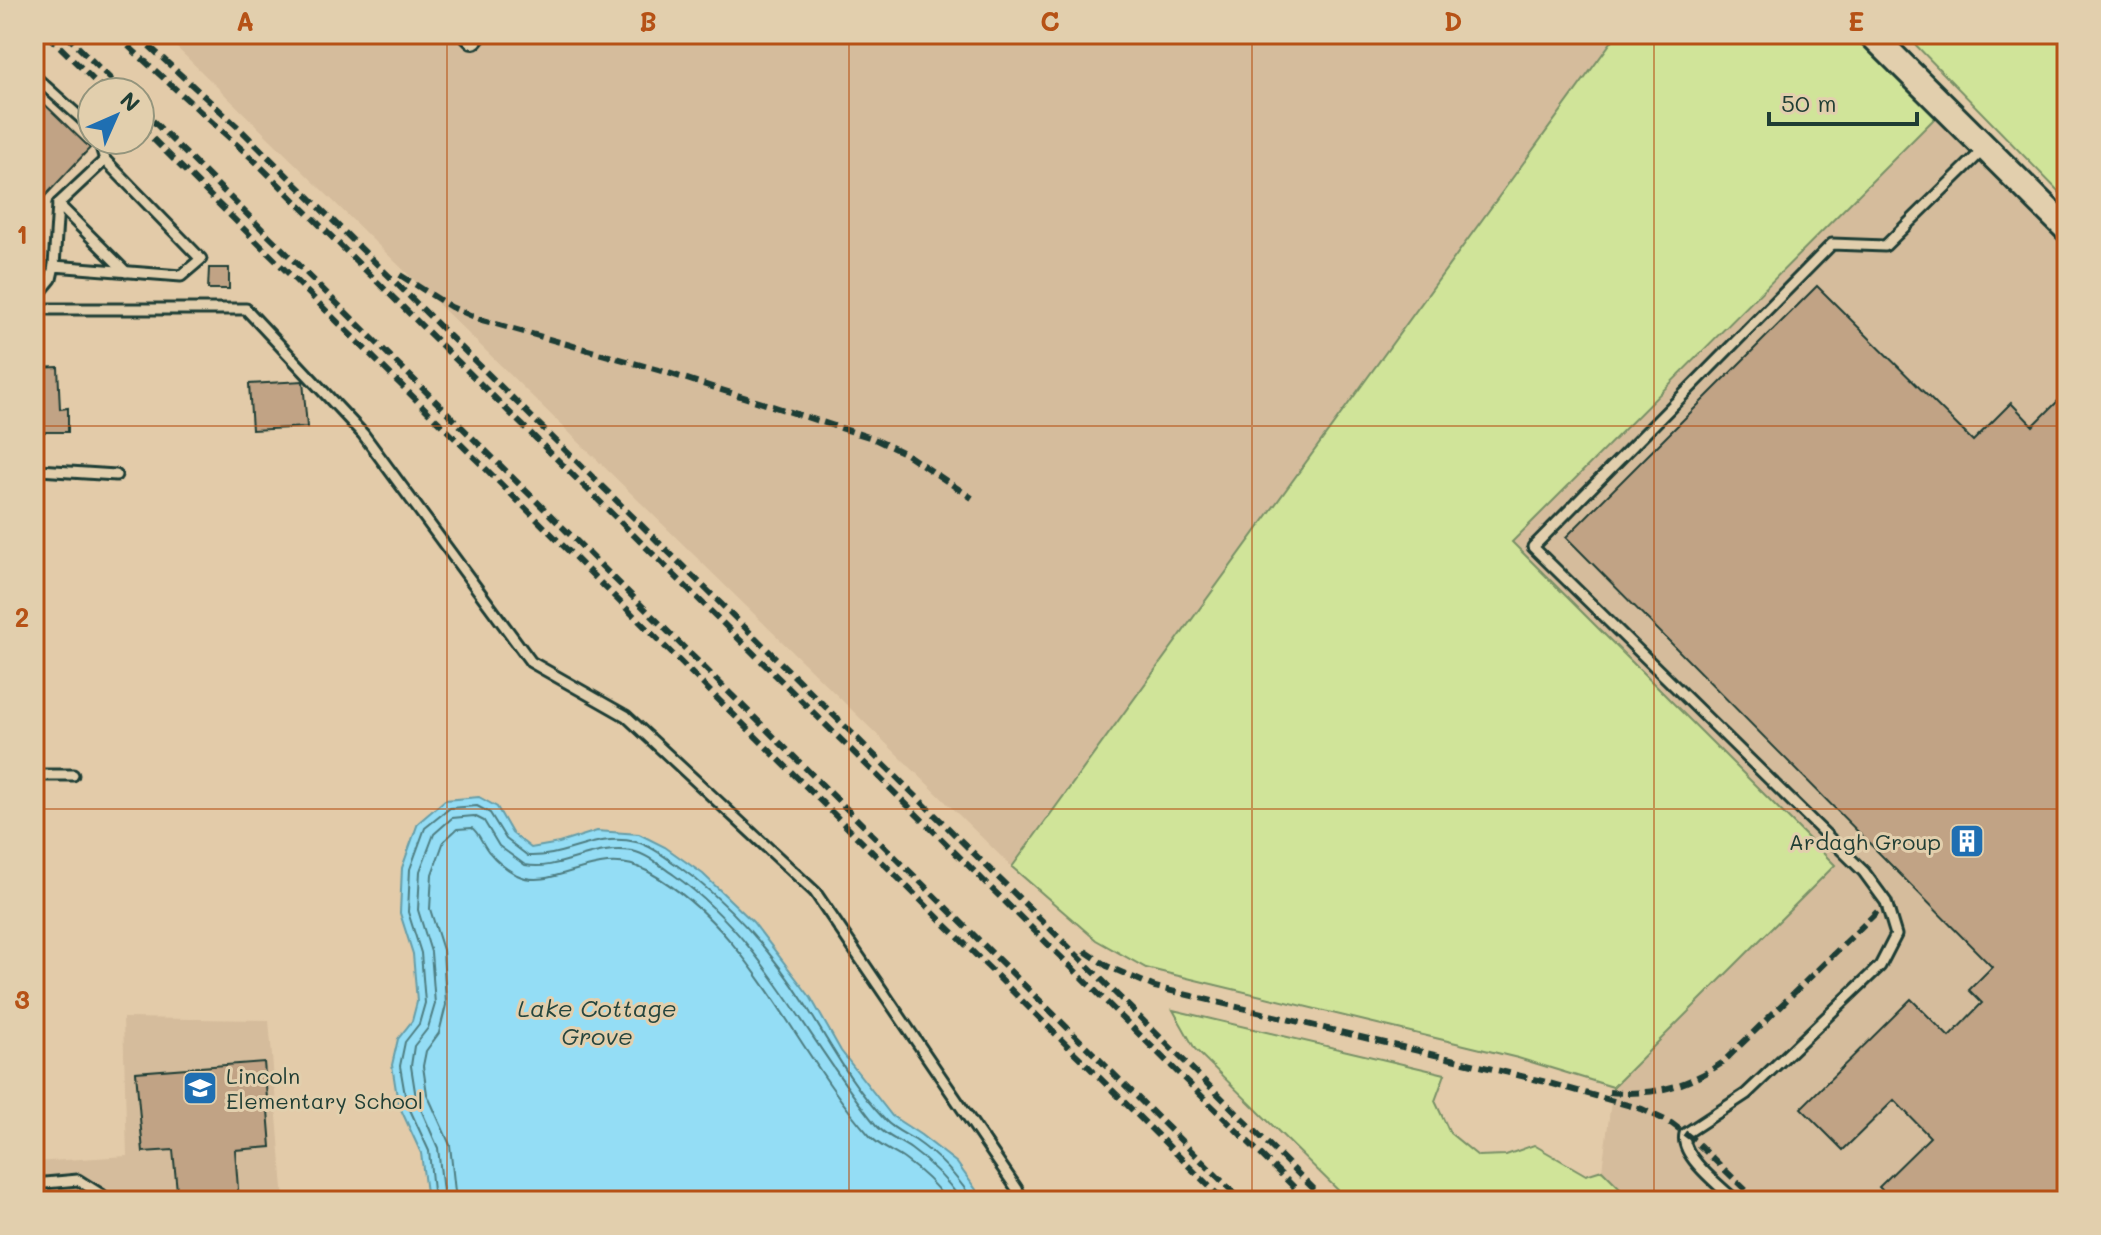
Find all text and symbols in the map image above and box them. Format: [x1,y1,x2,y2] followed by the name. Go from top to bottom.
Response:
[236,4,254,38] text: A
[639,4,657,38] text: B
[1040,4,1060,38] text: C
[1444,4,1462,38] text: D
[1848,4,1864,38] text: E
[76,76,156,156] north arrow
[1769,76,1917,126] scale bar
[114,85,147,118] text: N
[1781,87,1837,118] text: 50 m
[16,217,28,251] text: 1
[15,600,29,634] text: 2
[1948,822,1986,860] building icon: Ardagh Group
[1789,827,1941,856] place label: Ardagh Group
[14,982,30,1016] text: 3
[517,992,677,1051] water label: Lake Cottage Grove
[226,1061,423,1115] place label: Lincoln Elementary School
[181,1069,219,1107] school or university icon: Lincoln Elementary School

